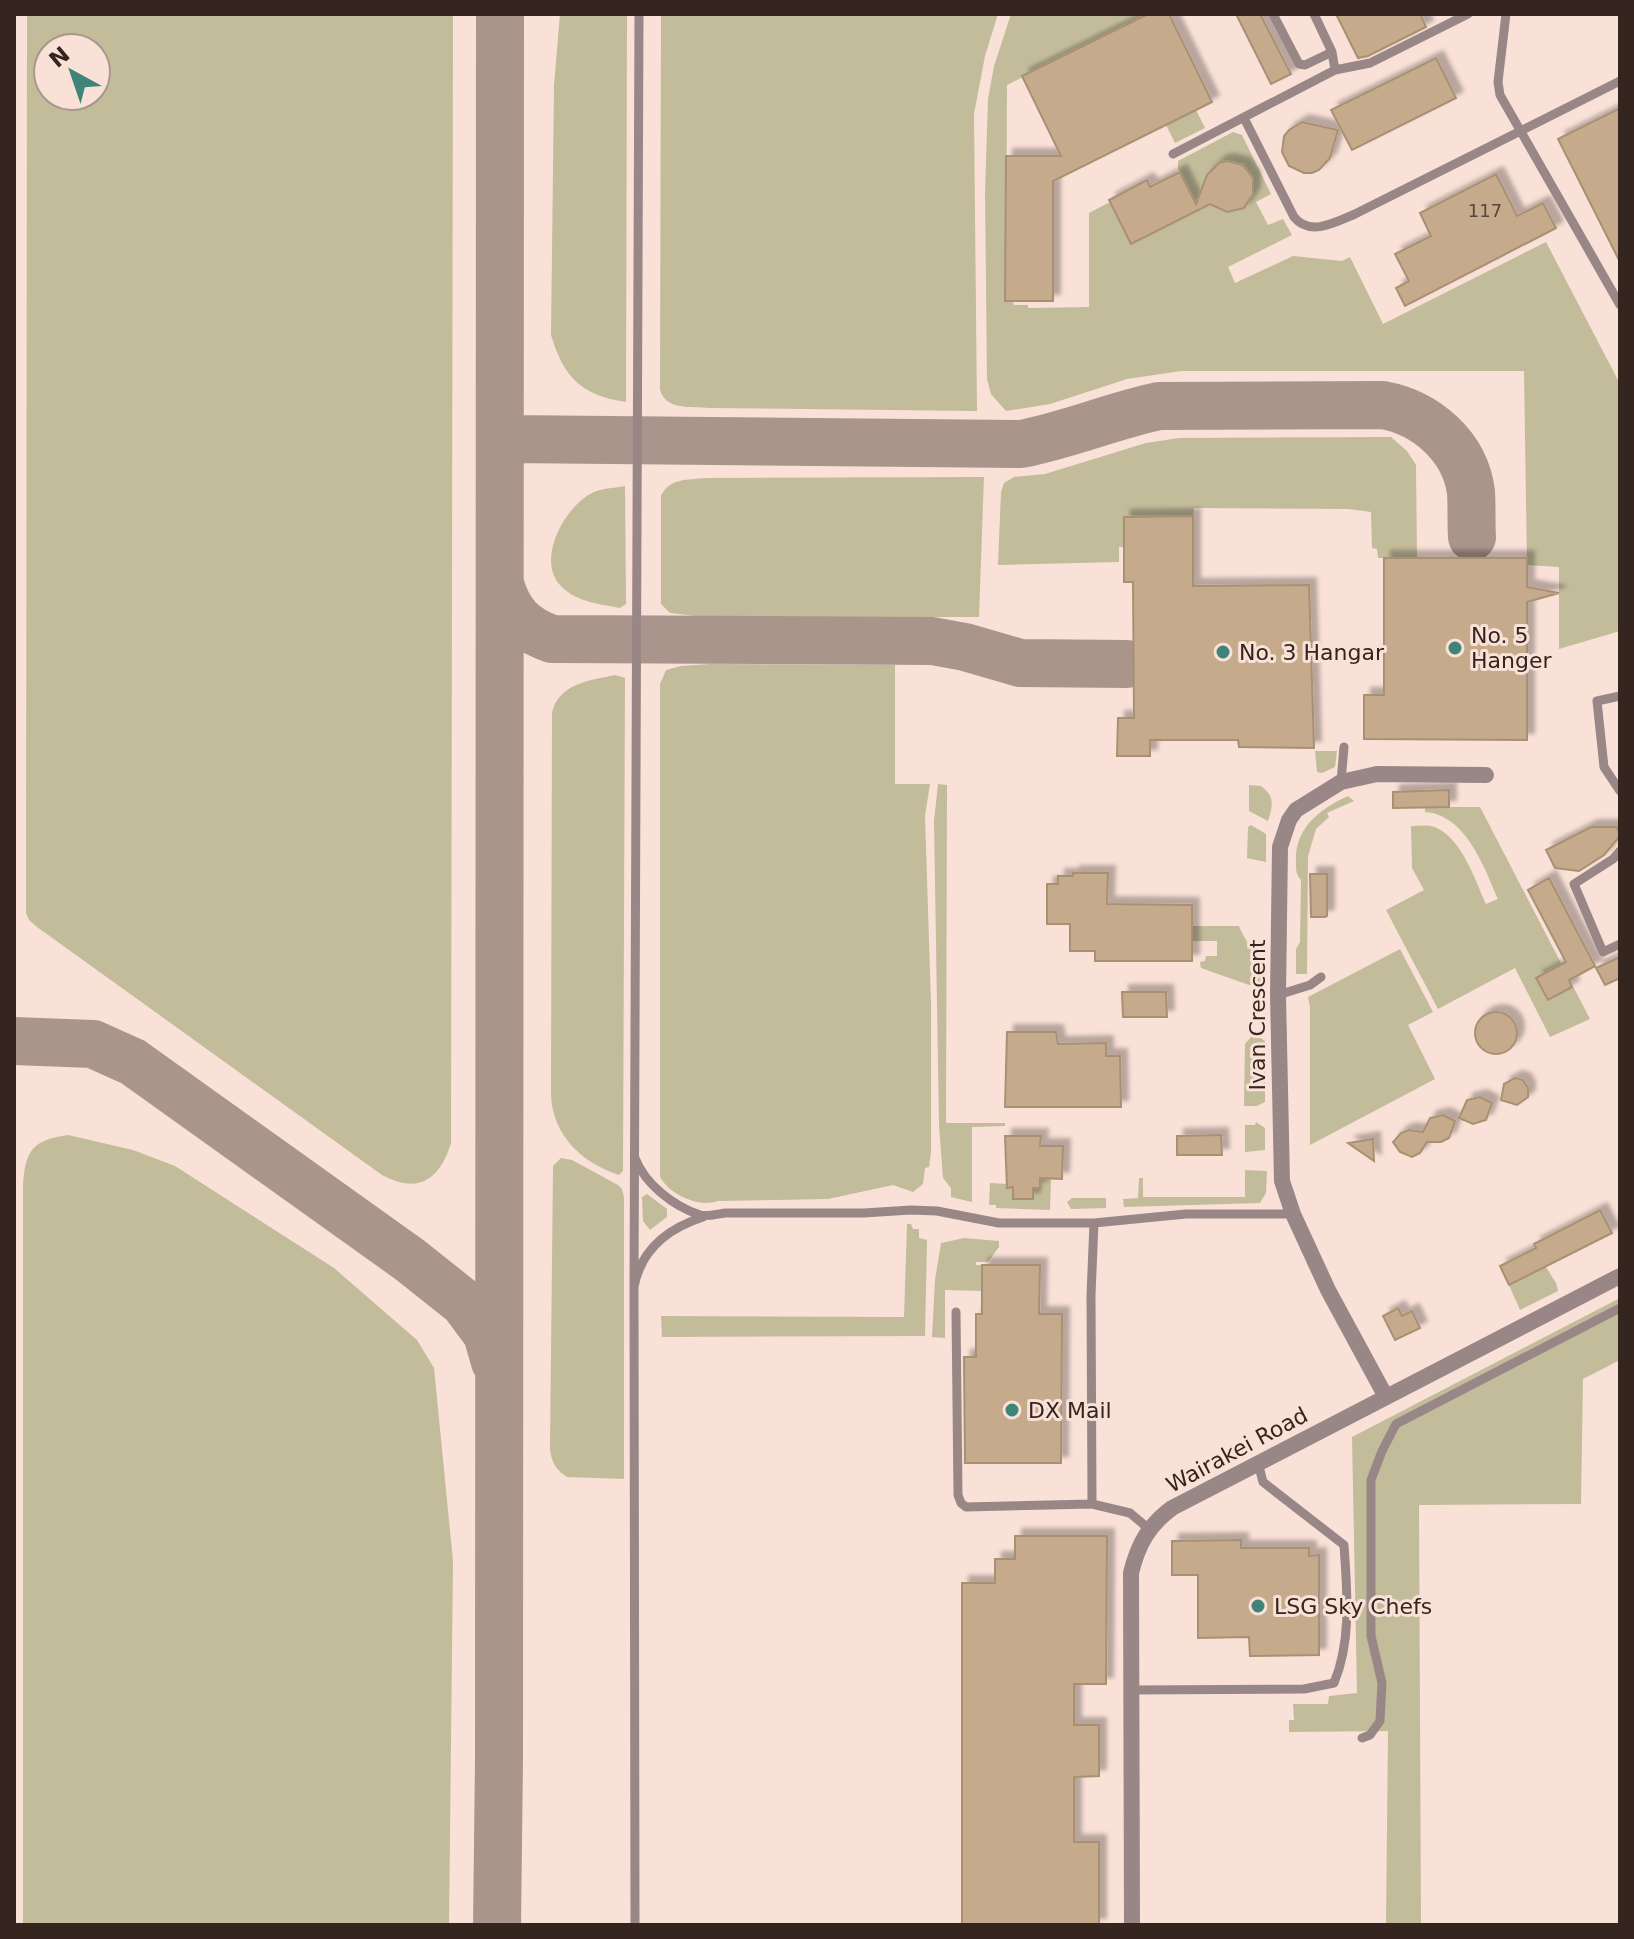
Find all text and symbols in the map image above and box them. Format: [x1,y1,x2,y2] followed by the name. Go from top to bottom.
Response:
[32,32,112,112] north arrow
[44,42,75,73] text: N
[1468,200,1502,221] house number: 117
[1471,623,1552,673] place label: No. 5 Hanger
[1446,639,1464,657] marker: No. 5 Hanger
[1239,640,1385,665] place label: No. 3 Hangar
[1214,643,1232,661] marker: No. 3 Hangar
[1245,939,1270,1091] street label: Ivan Crescent
[1028,1398,1112,1423] place label: DX Mail
[1003,1401,1021,1419] marker: DX Mail
[1162,1402,1312,1498] street label: Wairakei Road
[1274,1594,1432,1619] place label: LSG Sky Chefs
[1249,1597,1267,1615] marker: LSG Sky Chefs

